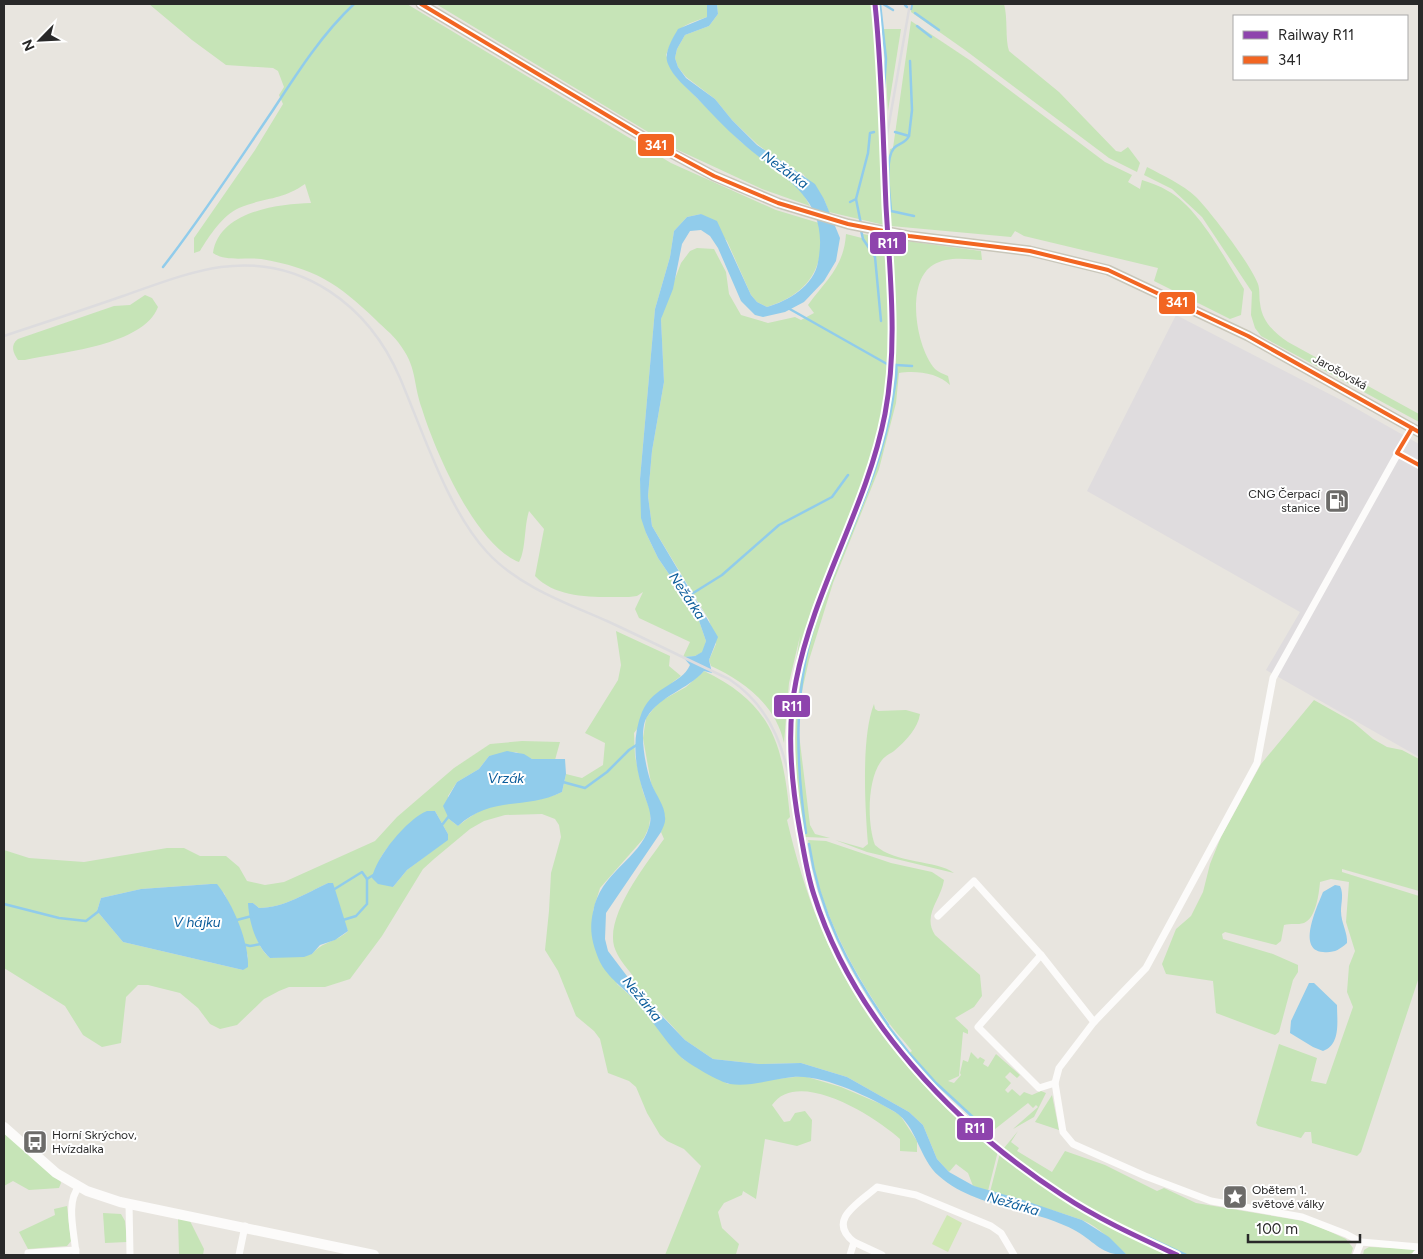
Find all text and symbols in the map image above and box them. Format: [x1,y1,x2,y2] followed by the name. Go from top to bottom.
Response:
[15,15,65,65] north arrow
[1233,15,1408,80] legend
[1278,26,1354,44] text: Railway R11
[19,37,39,53] text: N
[1278,51,1302,69] text: 341
[637,133,675,157] line badge: 341
[645,137,667,154] text: 341
[758,147,812,193] water label: Nežárka
[869,231,907,255] line badge: R11
[878,235,898,252] text: R11
[1158,291,1196,315] line badge: 341
[1166,294,1188,311] text: 341
[1311,351,1369,393] street label: Jarošovská
[1248,487,1321,515] place label: CNG Čerpací stanice
[1324,488,1350,514] fuel station icon: CNG Čerpací stanice
[665,569,709,623] water label: Nežárka
[773,694,811,718] line badge: R11
[782,698,802,715] text: R11
[488,770,525,787] water label: Vrzák
[173,914,221,931] water label: V hájku
[619,973,665,1025] water label: Nežárka
[956,1117,994,1141] line badge: R11
[965,1120,985,1137] text: R11
[52,1128,137,1156] place label: Horní Skrýchov, Hvízdalka
[22,1129,48,1155] bus stop icon: Horní Skrýchov, Hvízdalka
[1252,1183,1325,1211] place label: Obětem 1. světové války
[1222,1184,1248,1210] place icon: Obětem 1. světové války
[985,1188,1041,1220] water label: Nežárka
[1248,1212,1360,1244] scale bar
[1256,1220,1298,1238] text: 100 m

